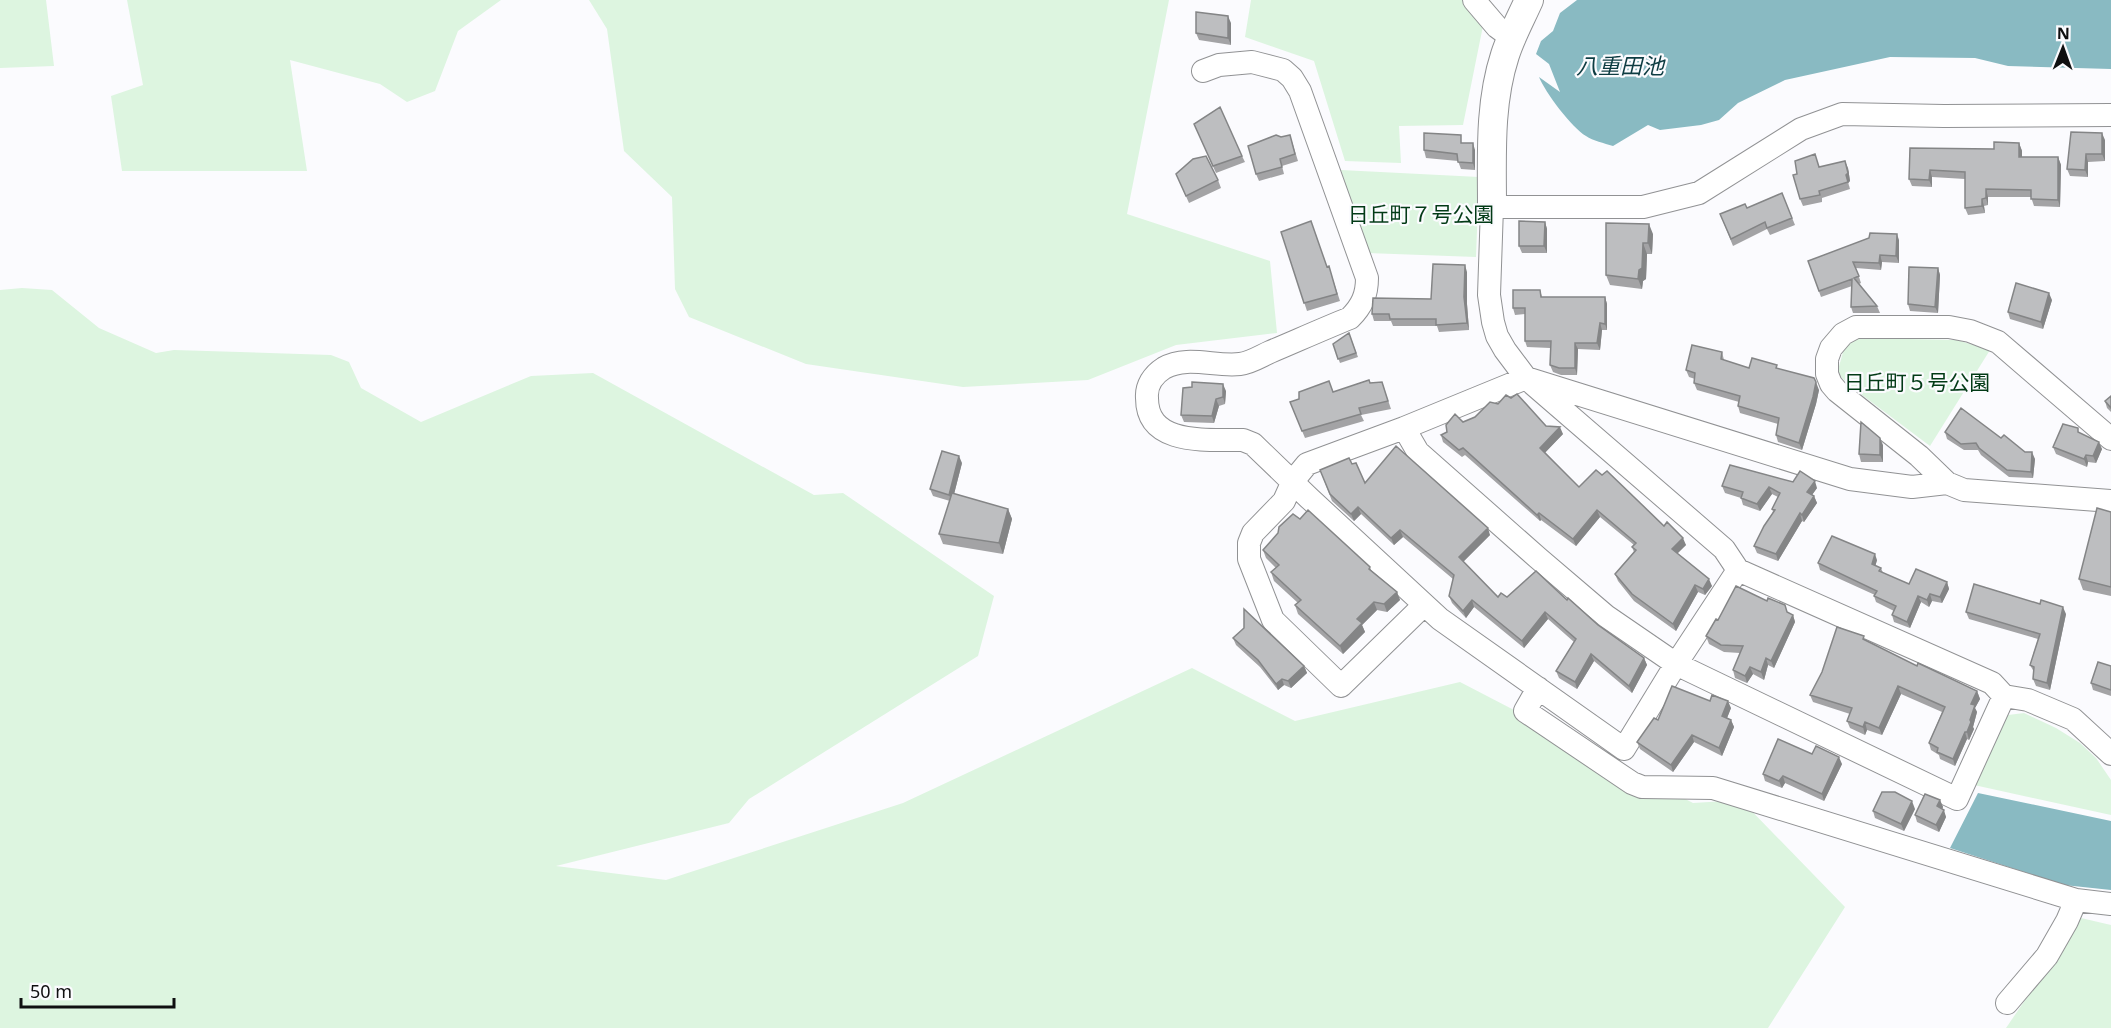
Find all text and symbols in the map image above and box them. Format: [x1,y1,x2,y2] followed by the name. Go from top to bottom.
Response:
[2033,18,2093,78] north arrow
[2057,22,2070,44] text: N
[1576,50,1666,80] water label: 八重田池
[1348,200,1495,228] park label: 日丘町７号公園
[1844,368,1991,396] park label: 日丘町５号公園
[21,971,174,1009] scale bar
[30,979,72,1003] text: 50 m

